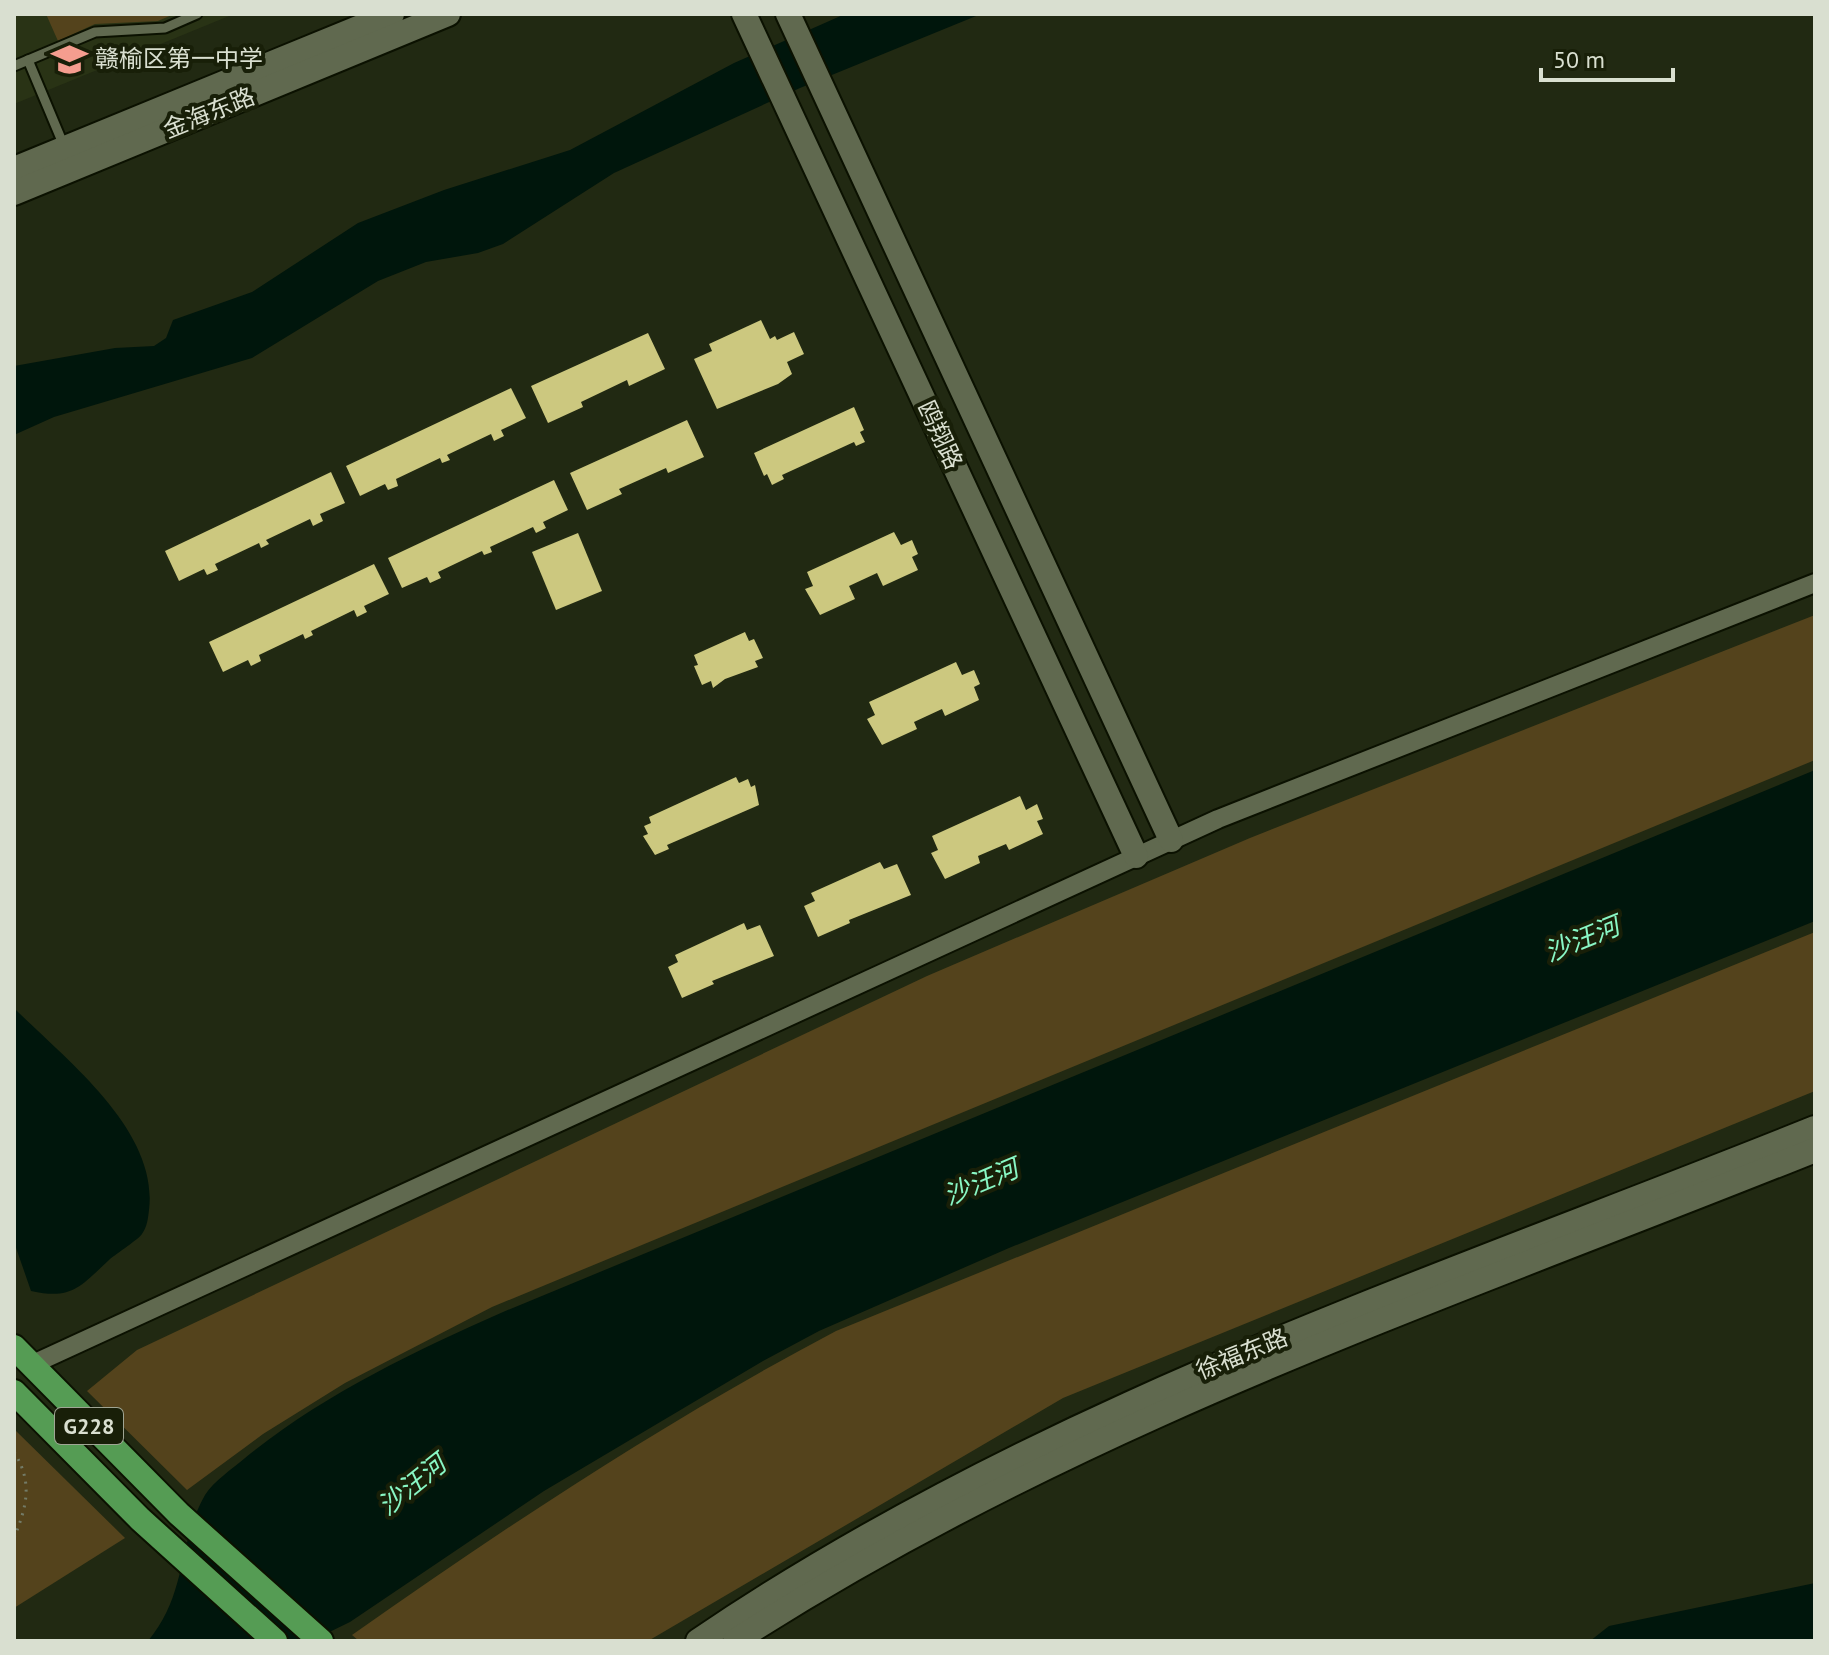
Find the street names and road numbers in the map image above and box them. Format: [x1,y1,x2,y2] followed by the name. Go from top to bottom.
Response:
[159,80,259,145] street label: 金海东路
[911,396,970,474] street label: 鸥翔路
[1192,1321,1292,1386] street label: 徐福东路
[55,1408,123,1444] road number: G228

